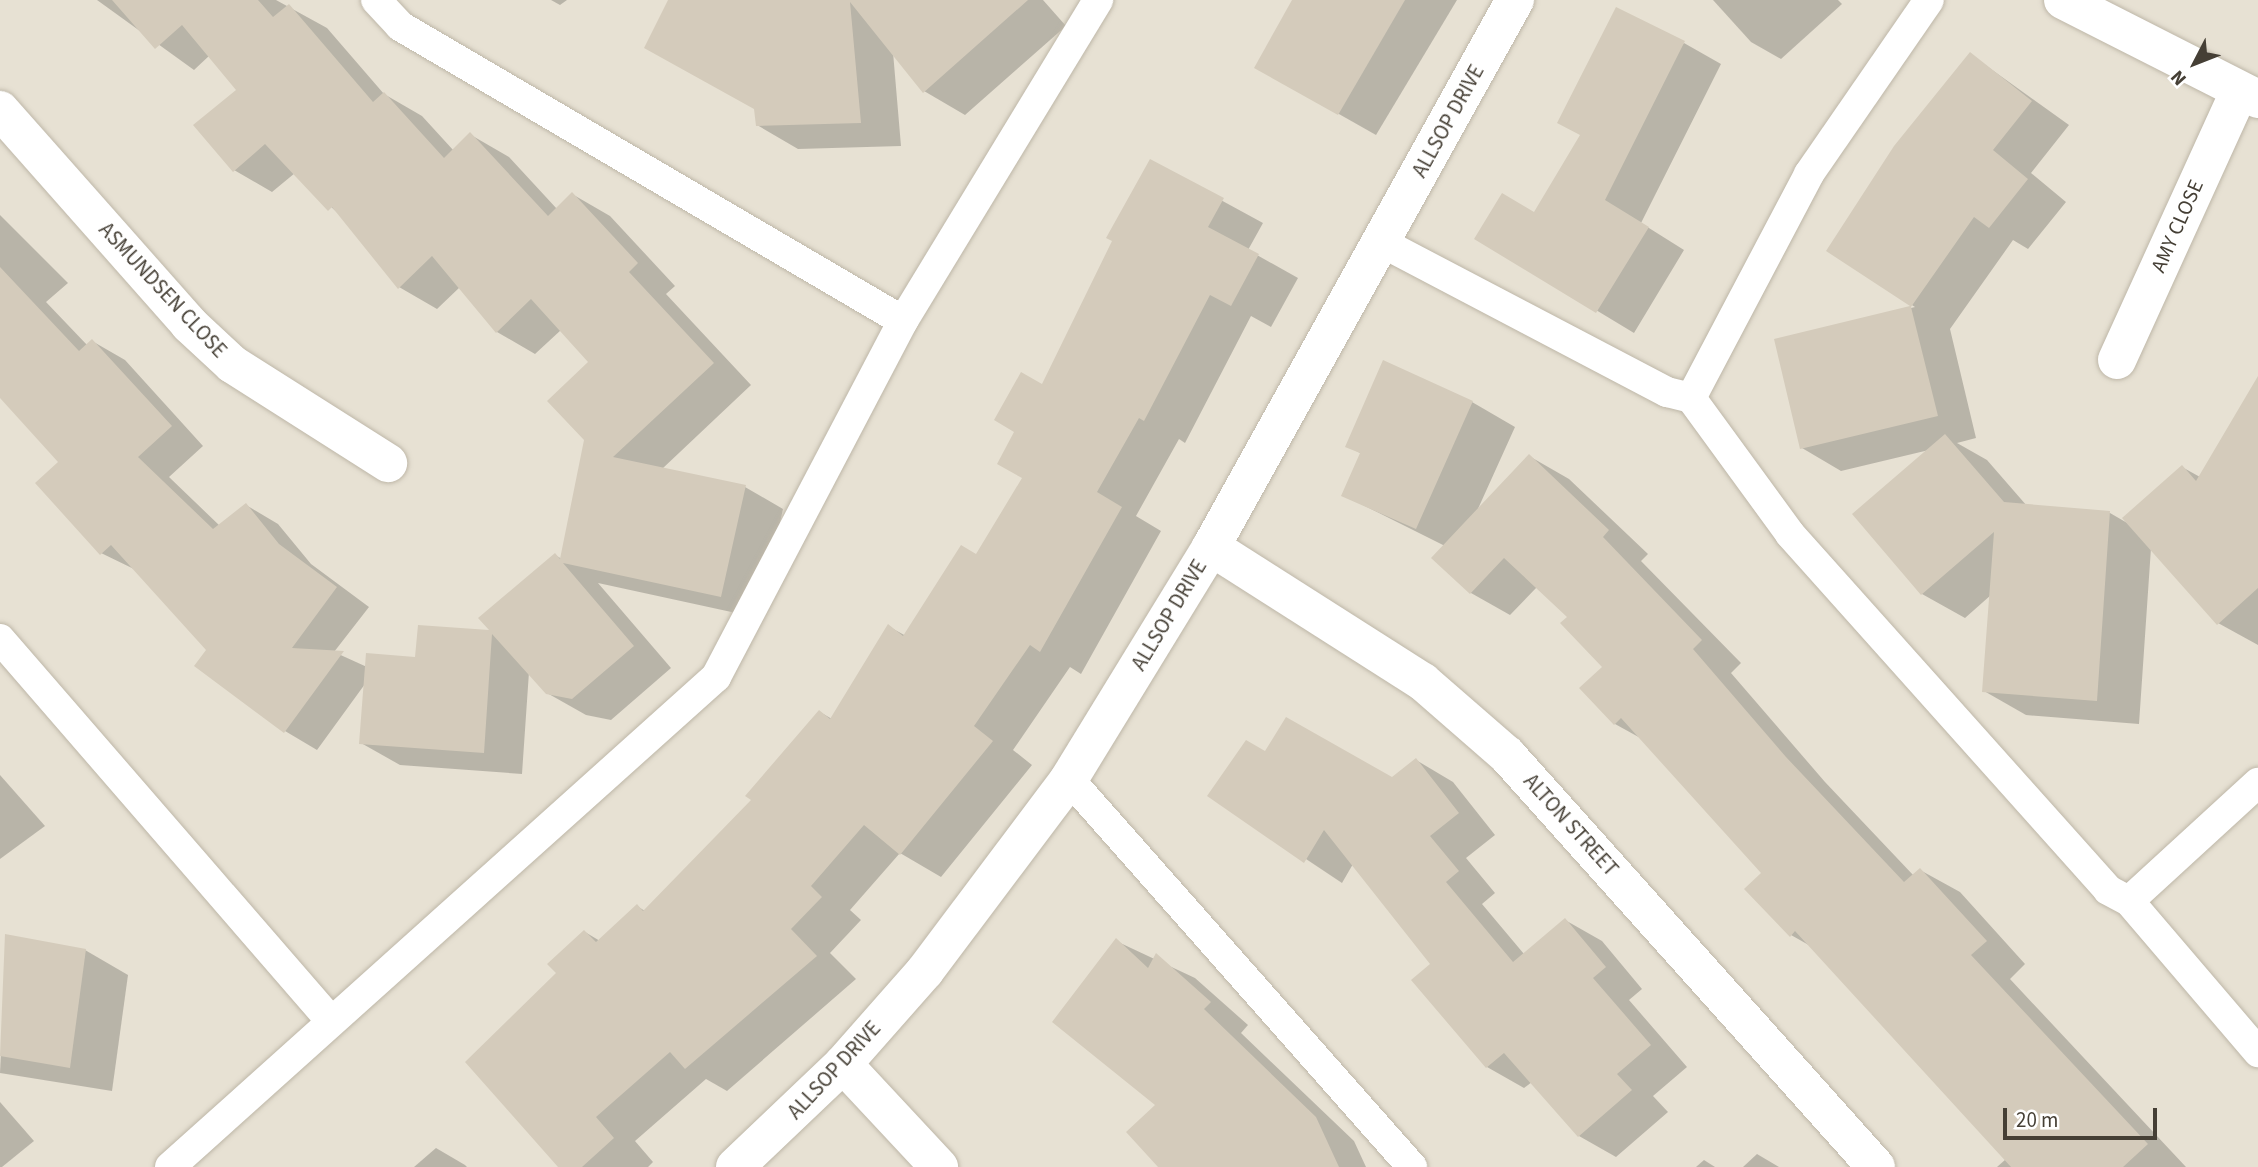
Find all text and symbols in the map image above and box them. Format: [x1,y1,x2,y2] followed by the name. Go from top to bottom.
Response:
[2160,28,2230,98] north arrow
[1407,60,1489,182] street label: ALLSOP DRIVE
[2165,64,2193,91] text: N
[2145,176,2209,276] street label: AMY CLOSE
[94,217,232,363] street label: ASMUNDSEN CLOSE
[1126,555,1212,675] street label: ALLSOP DRIVE
[1518,769,1624,881] street label: ALTON STREET
[782,1016,886,1124] street label: ALLSOP DRIVE
[2006,1094,2160,1138] scale bar
[2016,1105,2058,1135] text: 20 m

